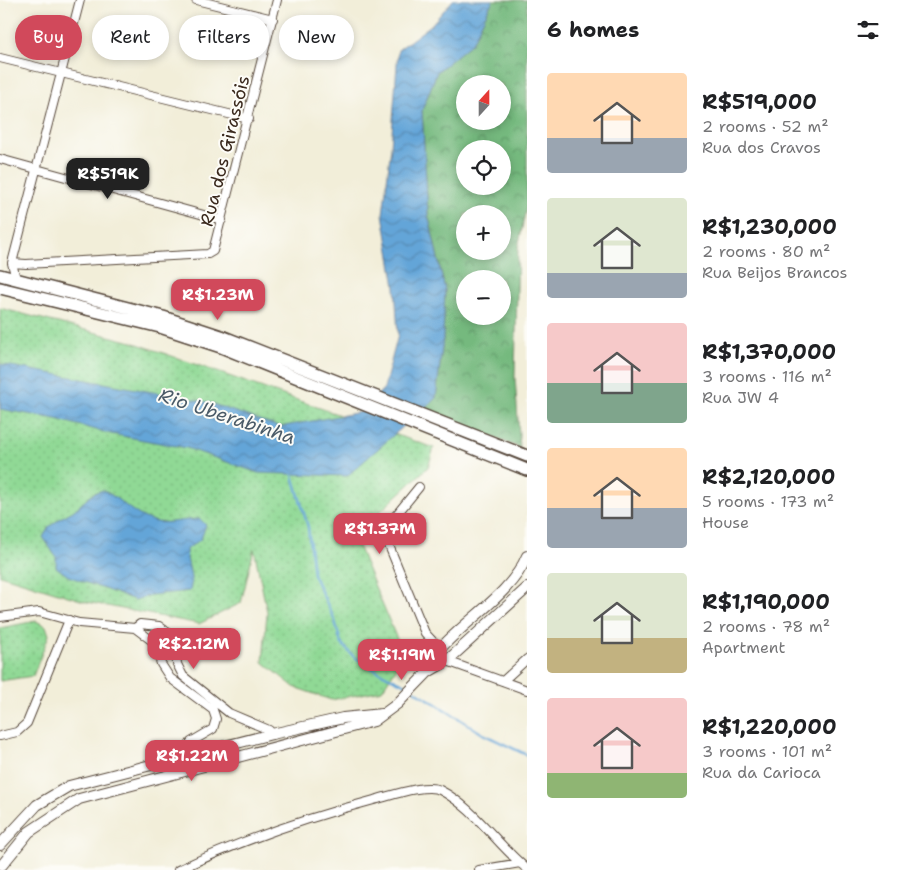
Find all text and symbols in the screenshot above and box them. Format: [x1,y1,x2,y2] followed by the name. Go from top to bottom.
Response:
[15,15,82,60] chip: Buy
[92,15,169,60] chip: Rent
[179,15,269,60] chip: Filters
[279,15,354,60] chip: New
[547,16,639,44] text: 6 homes
[854,16,882,44] icon: filters
[195,73,255,229] street label: Rua dos Girassóis
[456,75,511,130] north arrow
[456,75,511,325] map controls
[702,88,817,116] text: R$519,000
[587,93,647,153] icon: home
[702,116,829,137] text: 2 rooms · 52 m²
[702,137,821,158] text: Rua dos Cravos
[456,140,511,195] button: locate
[67,158,149,200] pin: R$519K
[77,163,139,184] text: R$519K
[456,205,511,260] button: +
[702,213,837,241] text: R$1,230,000
[587,218,647,278] icon: home
[702,241,830,262] text: 2 rooms · 80 m²
[702,262,848,283] text: Rua Beijos Brancos
[456,270,511,325] button: −
[172,278,264,321] pin: R$1.23M
[182,284,254,305] text: R$1.23M
[702,338,836,366] text: R$1,370,000
[587,343,647,403] icon: home
[702,366,832,387] text: 3 rooms · 116 m²
[156,382,298,450] water label: Rio Uberabinha
[702,387,779,408] text: Rua JW 4
[702,463,836,491] text: R$2,120,000
[587,468,647,528] icon: home
[702,491,834,512] text: 5 rooms · 173 m²
[334,512,426,555] pin: R$1.37M
[702,512,749,533] text: House
[344,518,416,539] text: R$1.37M
[702,588,830,616] text: R$1,190,000
[587,593,647,653] icon: home
[702,616,830,637] text: 2 rooms · 78 m²
[148,628,240,670] pin: R$2.12M
[159,633,229,654] text: R$2.12M
[702,637,785,658] text: Apartment
[356,638,448,681] pin: R$1.19M
[369,644,435,665] text: R$1.19M
[702,713,837,741] text: R$1,220,000
[587,718,647,778] icon: home
[146,740,238,782] pin: R$1.22M
[702,741,832,762] text: 3 rooms · 101 m²
[156,745,228,766] text: R$1.22M
[702,762,821,783] text: Rua da Carioca

